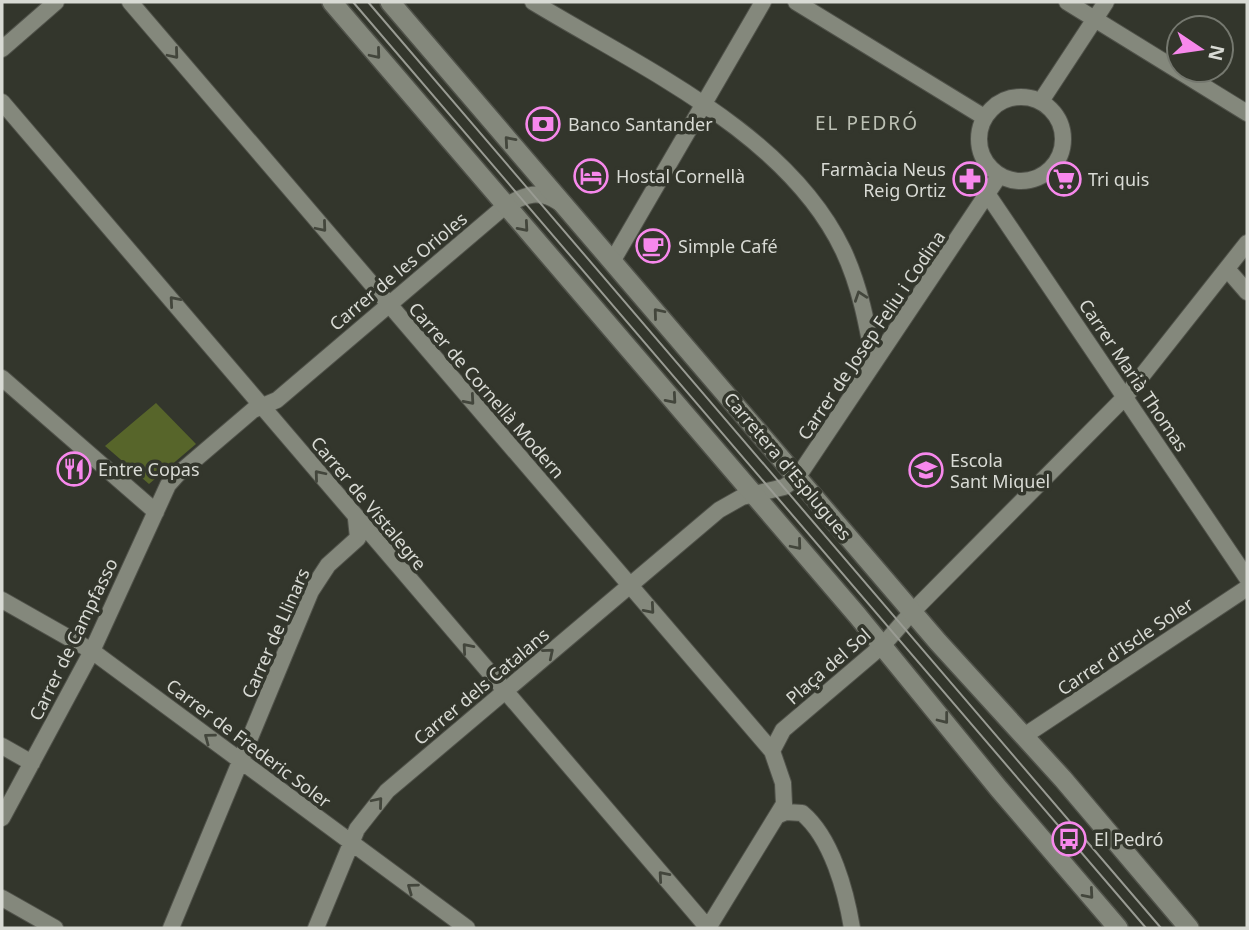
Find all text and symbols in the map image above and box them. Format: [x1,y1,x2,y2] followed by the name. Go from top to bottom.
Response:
[1165,14,1235,84] north arrow
[1202,42,1231,63] text: N
[166,45,178,58] one-way arrow
[368,45,380,58] one-way arrow
[524,105,562,143] bank icon: Banco Santander
[815,110,919,136] district label: EL PEDRÓ
[568,112,713,136] place label: Banco Santander
[505,137,517,150] one-way arrow
[572,157,610,195] hotel icon: Hostal Cornellà
[821,157,946,202] place label: Farmàcia Neus Reig Ortiz
[951,160,989,198] pharmacy icon: Farmàcia Neus Reig Ortiz
[1045,160,1083,198] supermarket icon: Tri quis
[616,164,745,188] place label: Hostal Cornellà
[1088,167,1149,191] place label: Tri quis
[324,206,472,336] street label: Carrer de les Orioles
[314,219,326,232] one-way arrow
[516,219,528,232] one-way arrow
[792,226,950,444] street label: Carrer de Josep Feliu i Codina
[634,227,672,265] cafe icon: Simple Café
[678,234,778,258] place label: Simple Café
[854,290,868,302] one-way arrow
[1074,294,1194,456] street label: Carrer Marià Thomas
[170,296,182,309] one-way arrow
[404,297,570,483] street label: Carrer de Cornellà Modern
[654,309,666,322] one-way arrow
[719,387,857,545] street label: Carretera d'Esplugues
[462,391,474,404] one-way arrow
[664,391,676,404] one-way arrow
[306,431,432,575] street label: Carrer de Vistalegre
[950,448,1050,493] place label: Escola Sant Miquel
[55,450,93,488] restaurant icon: Entre Copas
[907,451,945,489] school or university icon: Escola Sant Miquel
[98,457,200,481] place label: Entre Copas
[315,470,327,483] one-way arrow
[789,537,801,550] one-way arrow
[23,554,123,724] street label: Carrer de Campfasso
[236,564,314,702] street label: Carrer de Llinars
[1052,591,1198,700] street label: Carrer d'Iscle Soler
[642,601,654,614] one-way arrow
[408,622,554,750] street label: Carrer dels Catalans
[780,622,876,710] street label: Plaça del Sol
[463,643,475,656] one-way arrow
[541,649,554,661] one-way arrow
[162,673,337,813] street label: Carrer de Frederic Soler
[935,712,948,724] one-way arrow
[205,733,217,746] one-way arrow
[370,797,382,810] one-way arrow
[1050,820,1088,858] bus stop icon: El Pedró
[1094,827,1163,851] place label: El Pedró
[659,871,671,884] one-way arrow
[407,883,420,896] one-way arrow
[1081,886,1093,899] one-way arrow

